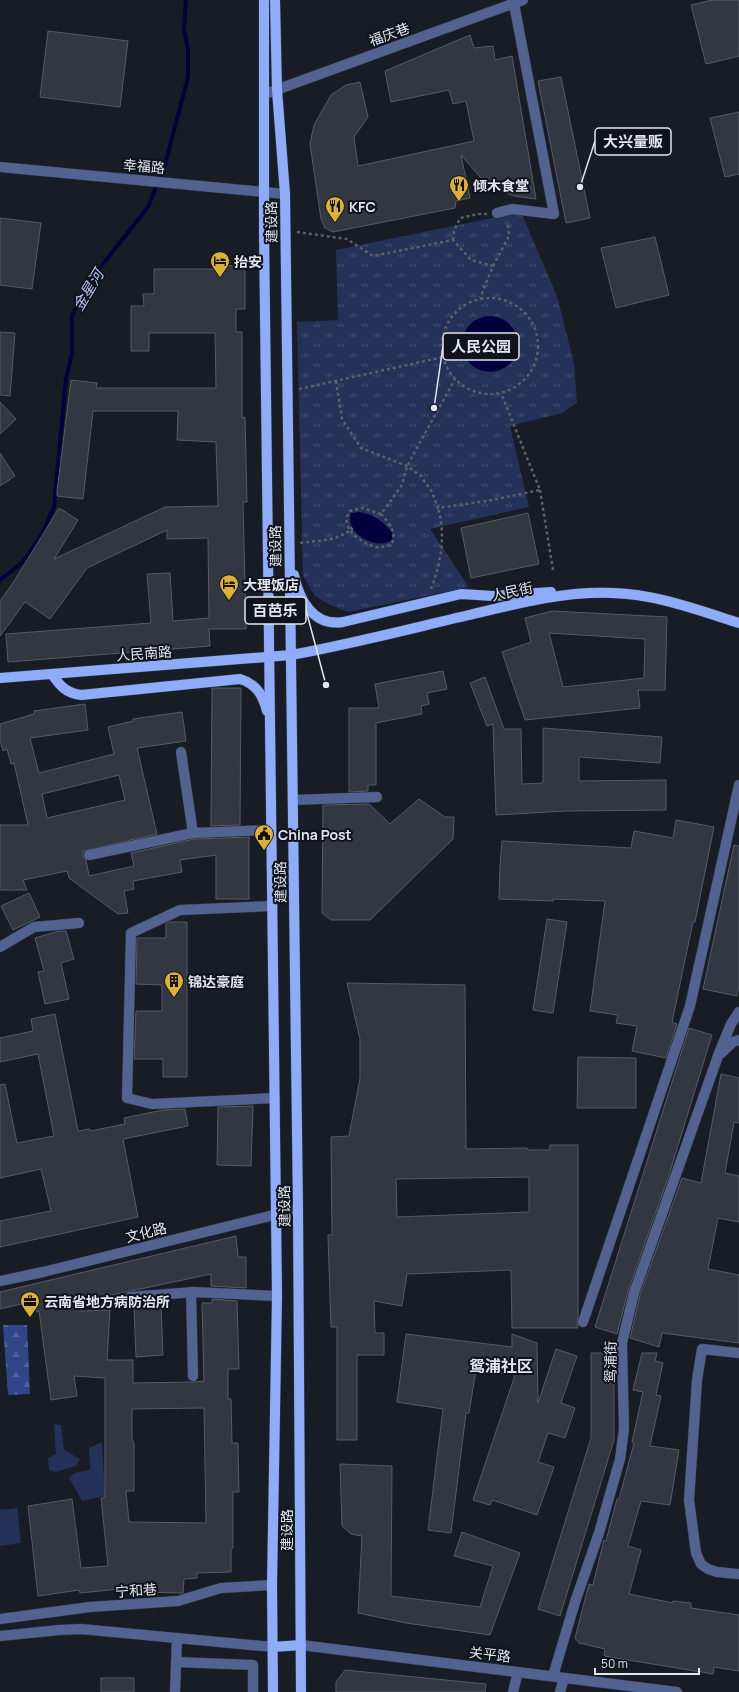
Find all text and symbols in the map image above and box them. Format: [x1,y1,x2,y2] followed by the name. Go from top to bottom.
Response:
[366,18,412,50] street label: 福庆巷
[595,128,671,155] callout: 大兴量贩
[603,131,663,152] text: 大兴量贩
[122,155,166,177] street label: 幸福路
[448,174,470,202] restaurant icon: 倾木食堂
[473,176,529,195] place label: 倾木食堂
[324,195,346,223] restaurant icon: KFC
[349,197,376,216] place label: KFC
[261,201,281,243] street label: 建设路
[209,250,231,278] hotel icon: 抬安
[234,252,262,271] place label: 抬安
[67,263,110,315] water label: 金星河
[443,333,519,360] callout: 人民公园
[451,336,511,357] text: 人民公园
[265,525,285,567] street label: 建设路
[218,573,240,601] hotel icon: 大理饭店
[243,575,299,594] place label: 大理饭店
[489,577,535,605] street label: 人民街
[245,597,306,624] callout: 百芭乐
[252,600,298,621] text: 百芭乐
[115,642,173,664] street label: 人民南路
[253,823,275,851] public building icon: China Post
[278,825,352,844] place label: China Post
[270,861,290,903] street label: 建设路
[163,970,185,998] building icon: 锦达豪庭
[188,972,244,991] place label: 锦达豪庭
[274,1185,294,1227] street label: 建设路
[123,1218,169,1246] street label: 文化路
[19,1290,41,1318] office icon: 云南省地方病防治所
[44,1292,170,1311] place label: 云南省地方病防治所
[600,1341,620,1383] street label: 鸳浦街
[469,1355,533,1377] district label: 鸳浦社区
[277,1509,296,1551] street label: 建设路
[114,1579,158,1601] street label: 宁和巷
[468,1642,512,1666] street label: 关平路
[595,1650,699,1676] scale bar
[601,1655,628,1672] text: 50 m

